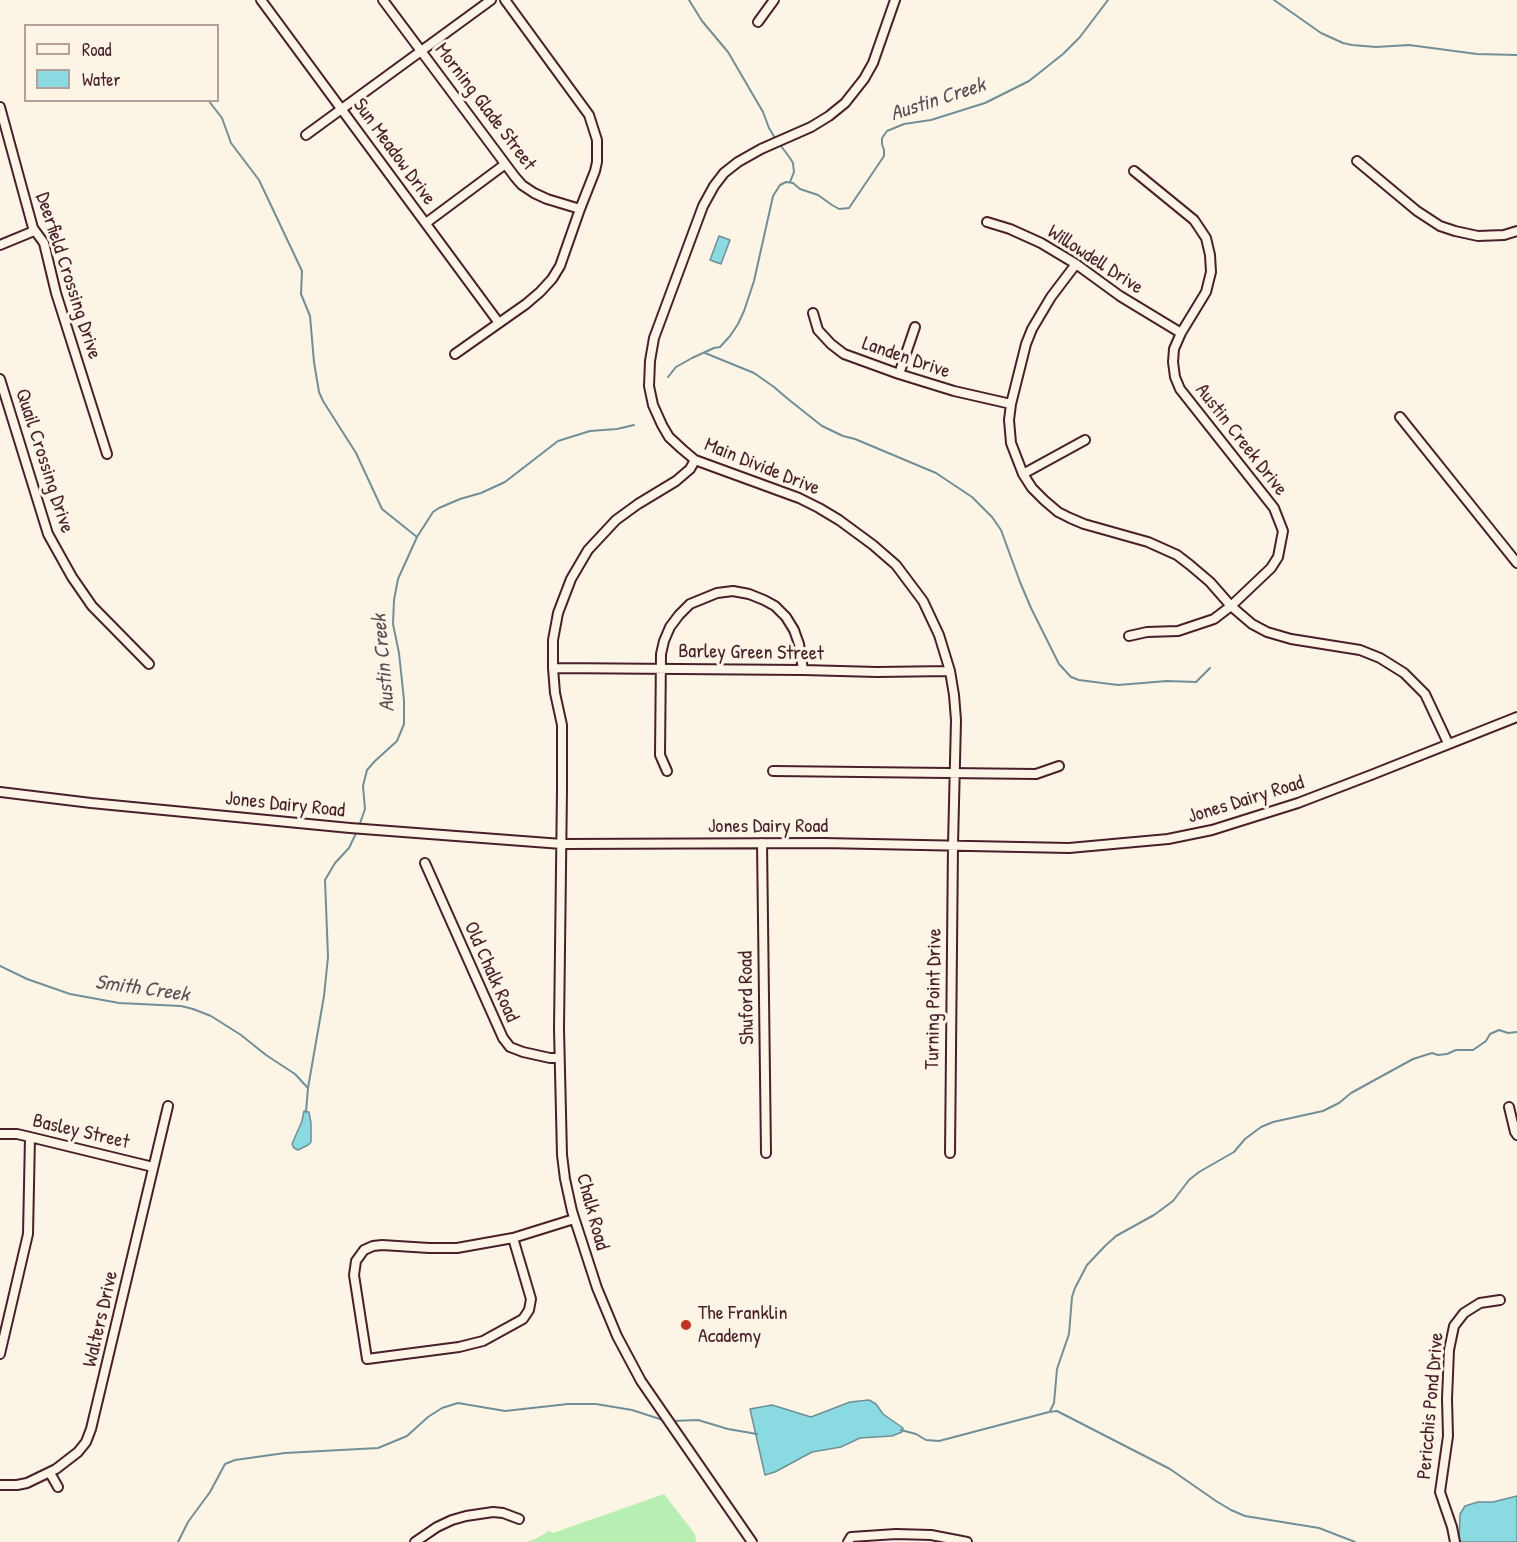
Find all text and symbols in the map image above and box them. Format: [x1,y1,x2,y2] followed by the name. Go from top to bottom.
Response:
[24,24,219,102] legend
[82,37,112,62] text: Road
[429,39,541,175] street label: Morning Glade Street
[82,67,120,92] text: Water
[888,73,988,127] water label: Austin Creek
[347,94,441,210] street label: Sun Meadow Drive
[30,190,106,362] street label: Deerfield Crossing Drive
[1043,220,1147,300] street label: Willowdell Drive
[859,332,953,384] street label: Landen Drive
[1190,379,1292,501] street label: Austin Creek Drive
[9,386,79,536] street label: Quail Crossing Drive
[701,433,823,501] street label: Main Divide Drive
[367,613,401,713] water label: Austin Creek
[678,640,824,666] street label: Barley Green Street
[1185,771,1307,829] street label: Jones Dairy Road
[224,787,346,823] street label: Jones Dairy Road
[708,815,828,839] street label: Jones Dairy Road
[458,918,524,1026] street label: Old Chalk Road
[921,928,947,1070] street label: Turning Point Drive
[734,951,760,1045] street label: Shuford Road
[93,970,191,1008] water label: Smith Creek
[30,1109,132,1155] street label: Basley Street
[570,1171,614,1253] street label: Chalk Road
[78,1269,124,1369] street label: Walters Drive
[698,1302,788,1349] place label: The Franklin Academy
[679,1318,693,1332] marker: The Franklin Academy
[1413,1332,1449,1480] street label: Pericchis Pond Drive

